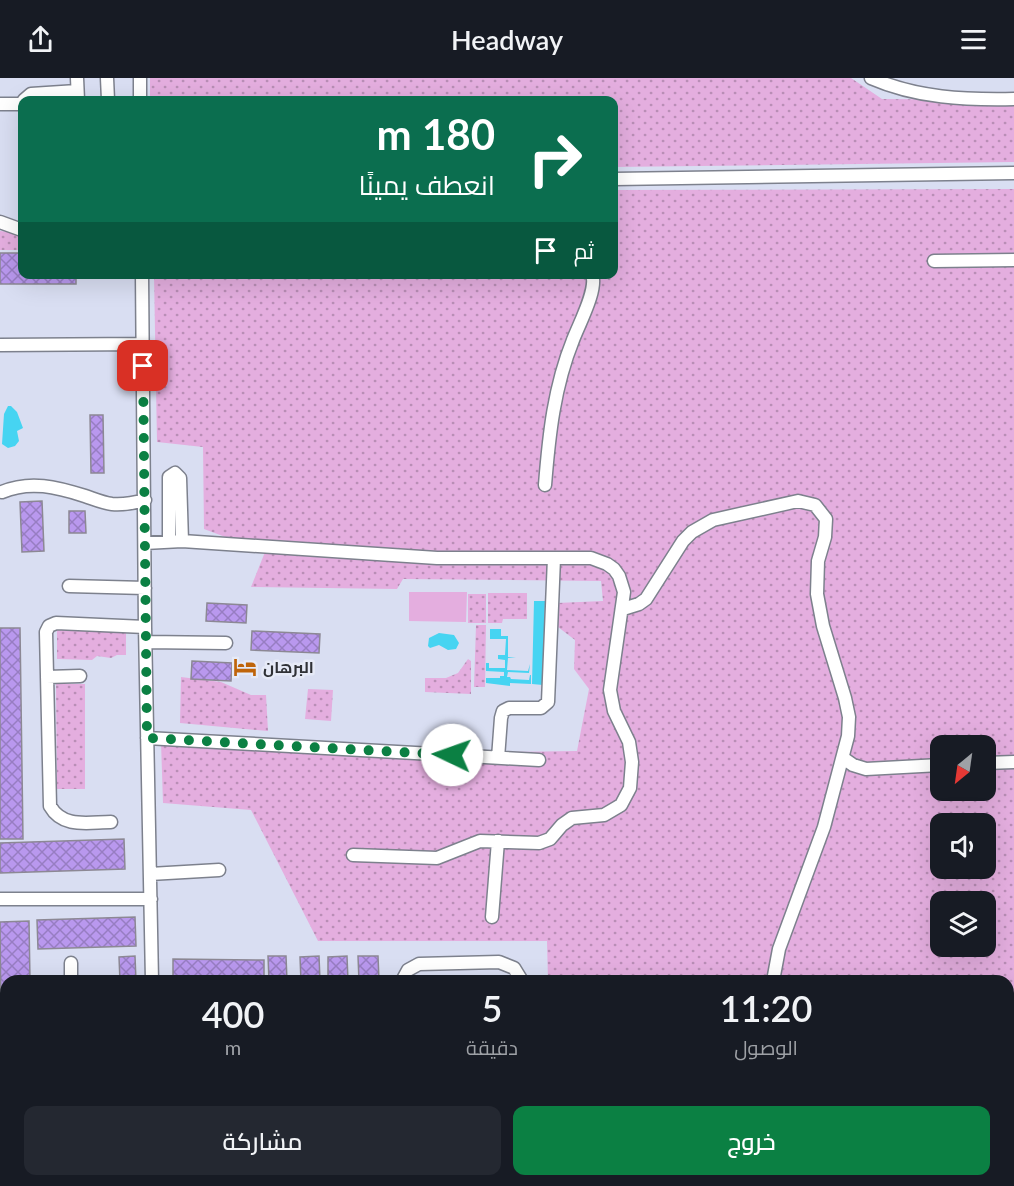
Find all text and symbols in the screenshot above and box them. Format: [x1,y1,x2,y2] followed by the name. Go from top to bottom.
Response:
[24,23,57,56] icon: share
[451,23,563,56] text: Headway
[957,23,990,56] icon: menu
[377,109,495,159] text: 180 m
[516,120,594,198] icon: right
[358,168,495,201] text: انعطف يمينًا
[529,234,562,267] icon: arrive
[574,237,594,264] text: ثم
[117,340,168,391] pin
[126,349,159,382] icon: arrive
[232,654,258,680] hotel icon: البرهان
[263,657,314,677] place label: البرهان
[420,723,484,787] position arrow
[930,735,996,801] north arrow
[930,735,996,957] map controls
[930,813,996,879] button: sound
[930,891,996,957] button: layers
[482,986,502,1030] text: 5
[720,986,812,1030] text: 11:20
[202,992,264,1036] text: 400
[225,1035,241,1059] text: m
[466,1035,518,1059] text: دقيقة
[734,1035,798,1059] text: الوصول
[24,1106,501,1175] button: مشاركة
[513,1106,990,1175] button: خروج

